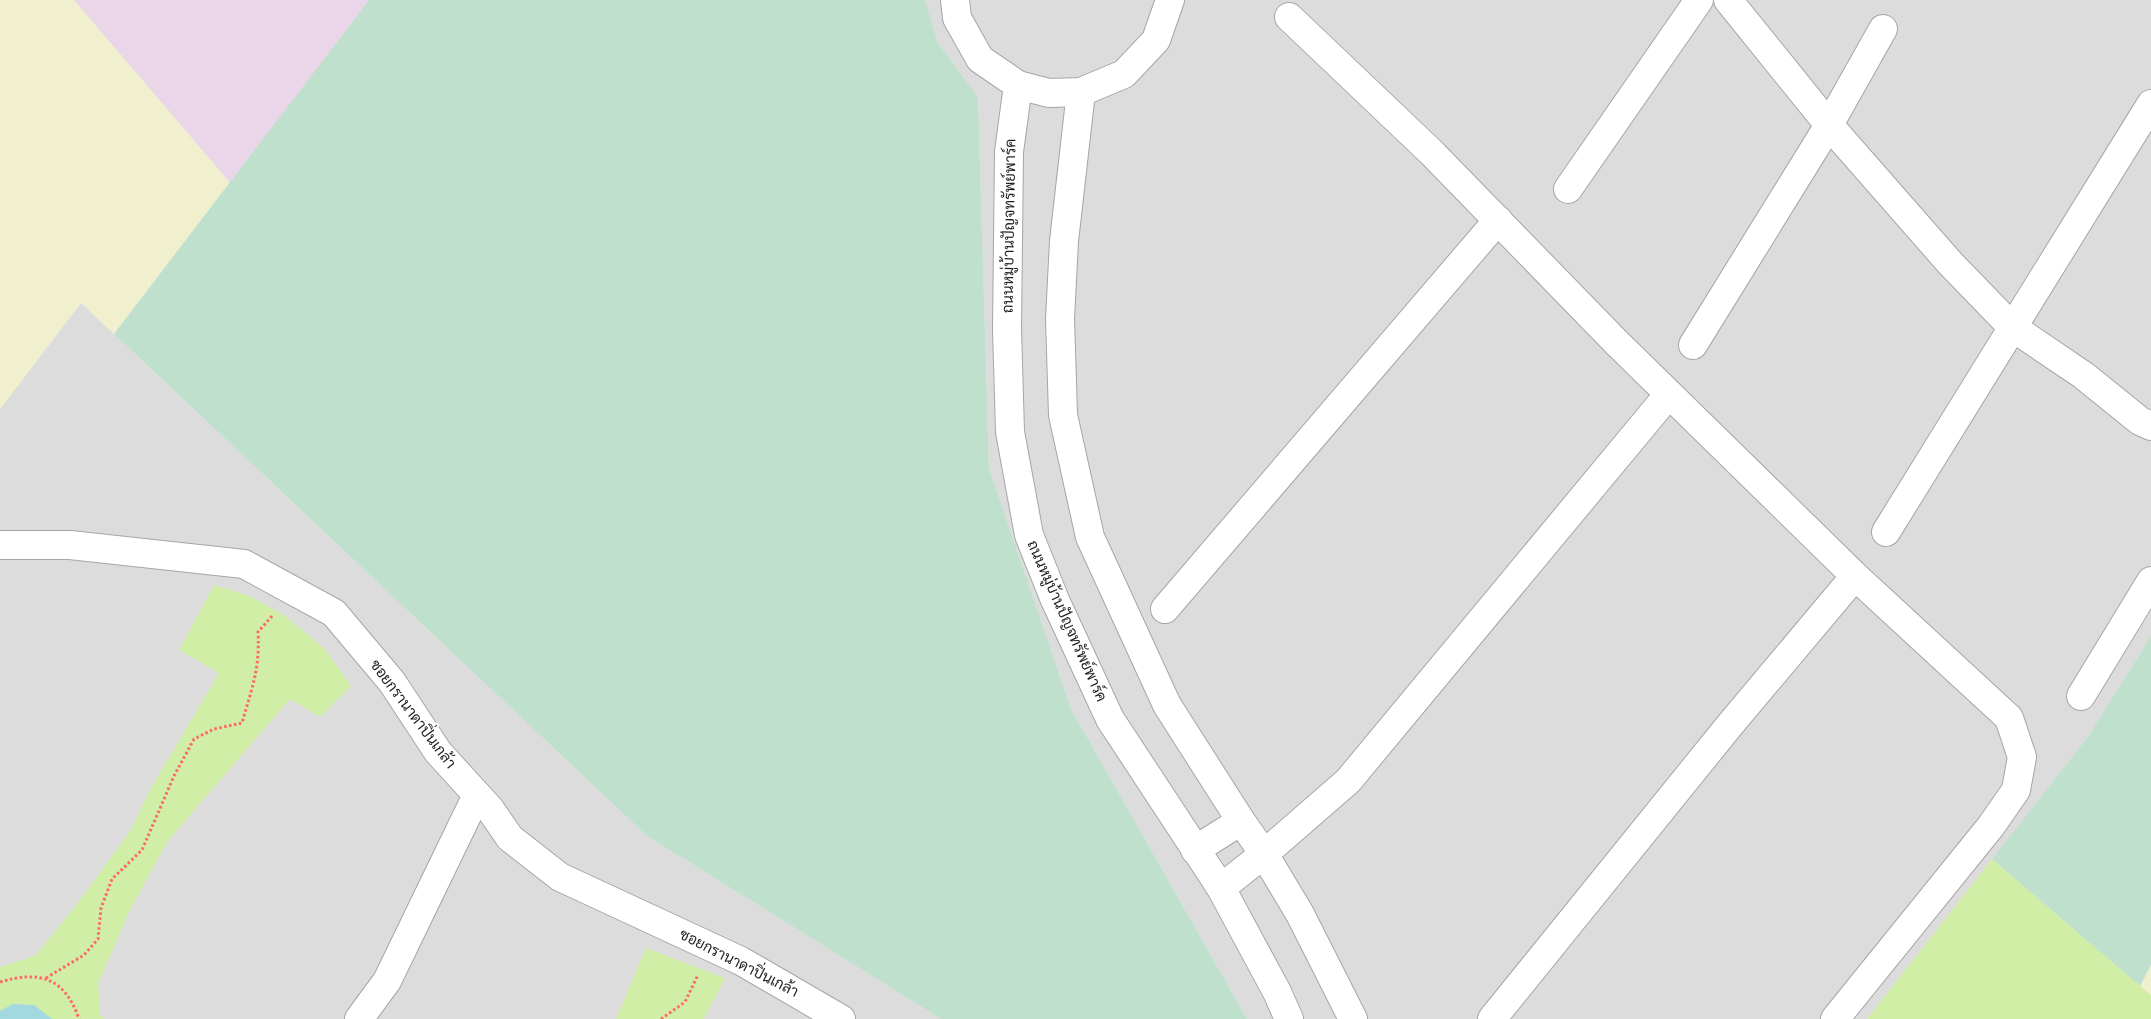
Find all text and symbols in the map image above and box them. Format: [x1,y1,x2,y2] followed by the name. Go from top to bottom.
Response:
[997,139,1021,313] street label: ถนนหมู่บ้านปัญจทรัพย์พาร์ค
[1022,537,1112,705] street label: ถนนหมู่บ้านปัญจทรัพย์พาร์ค
[366,653,464,772] street label: ซอยกรานาดาปิ่นเกล้า
[676,920,804,1001] street label: ซอยกรานาดาปิ่นเกล้า

